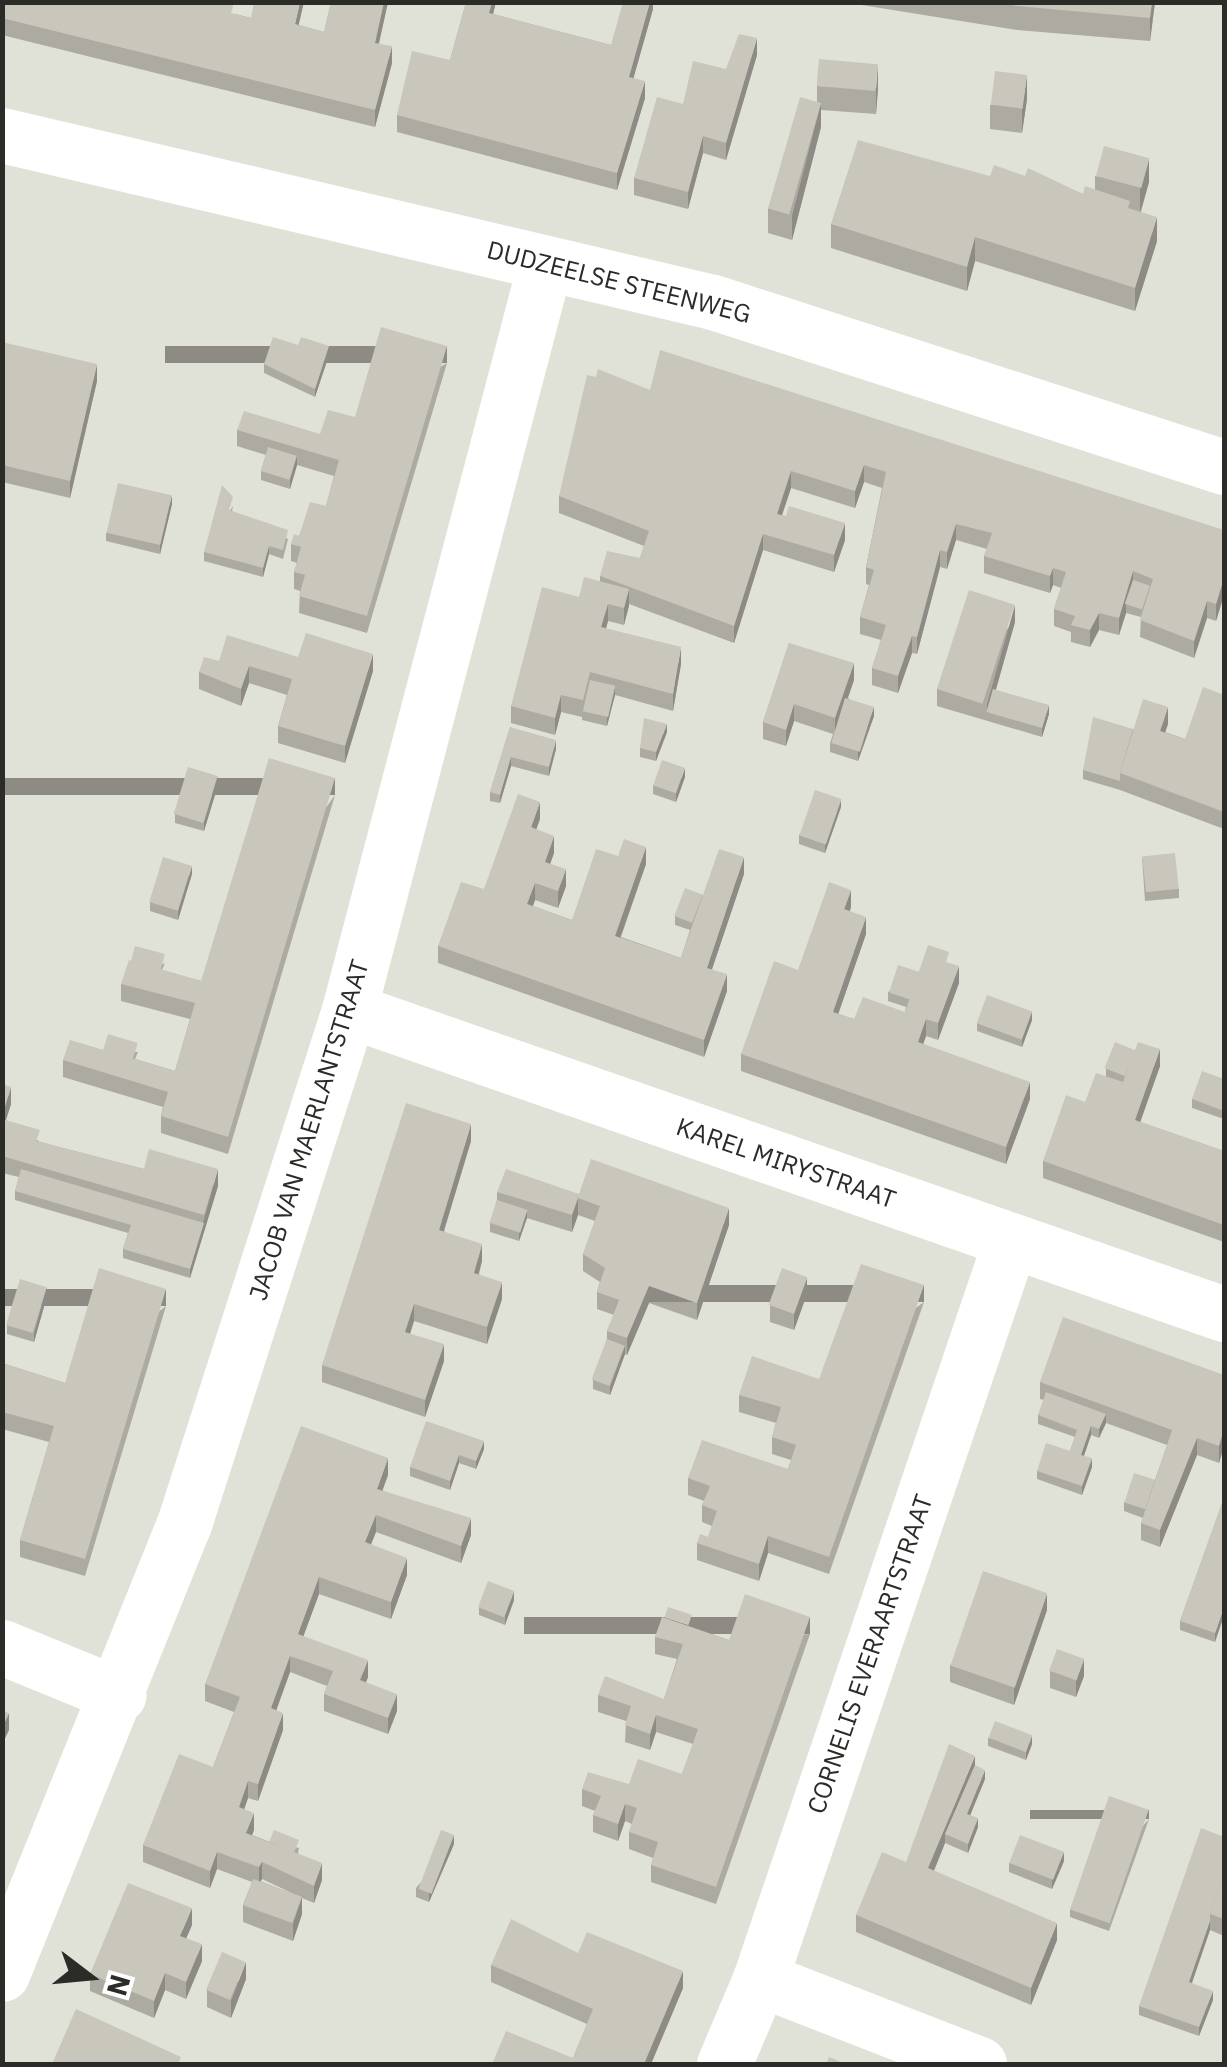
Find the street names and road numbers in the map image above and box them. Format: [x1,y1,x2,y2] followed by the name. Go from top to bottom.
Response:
[484,235,754,329] street label: DUDZEELSE STEENWEG
[243,956,375,1304] street label: JACOB VAN MAERLANTSTRAAT
[672,1111,900,1215] street label: KAREL MIRYSTRAAT
[801,1490,939,1818] street label: CORNELIS EVERAARTSTRAAT

